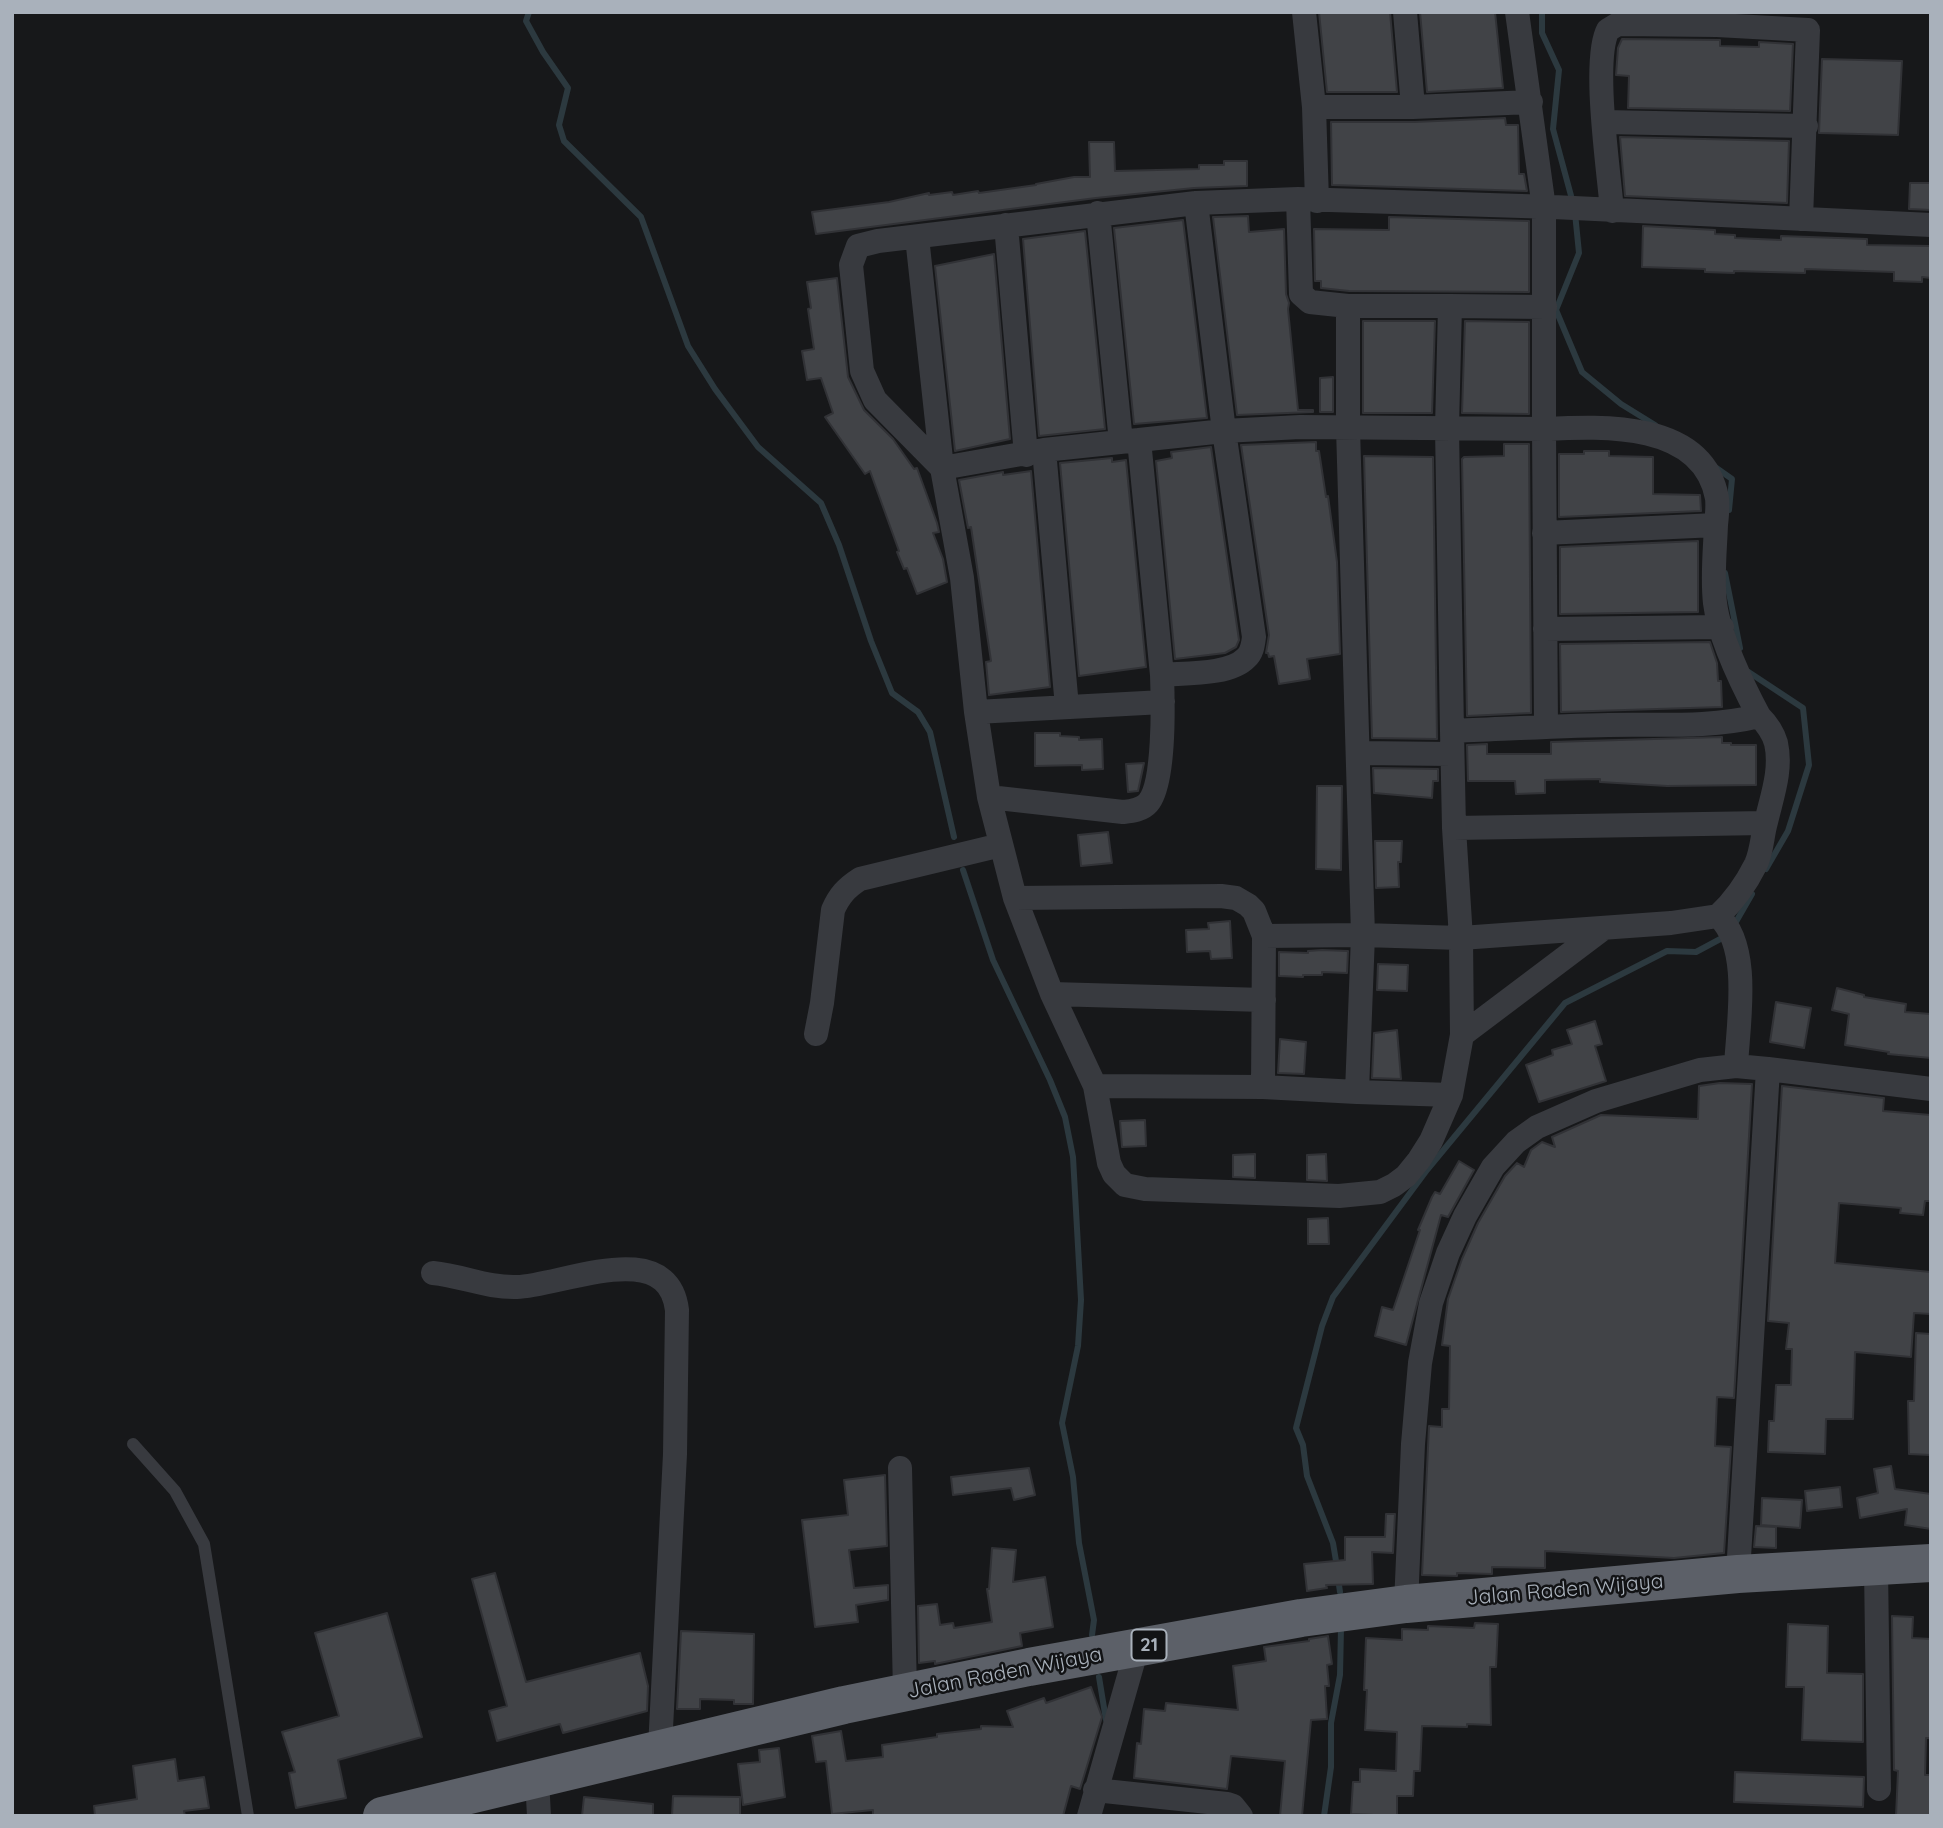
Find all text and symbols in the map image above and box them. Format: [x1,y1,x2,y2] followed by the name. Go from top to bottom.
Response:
[1466,1569,1664,1611] street label: Jalan Raden Wijaya
[1132,1630,1166,1660] road number: 21
[906,1642,1104,1704] street label: Jalan Raden Wijaya

